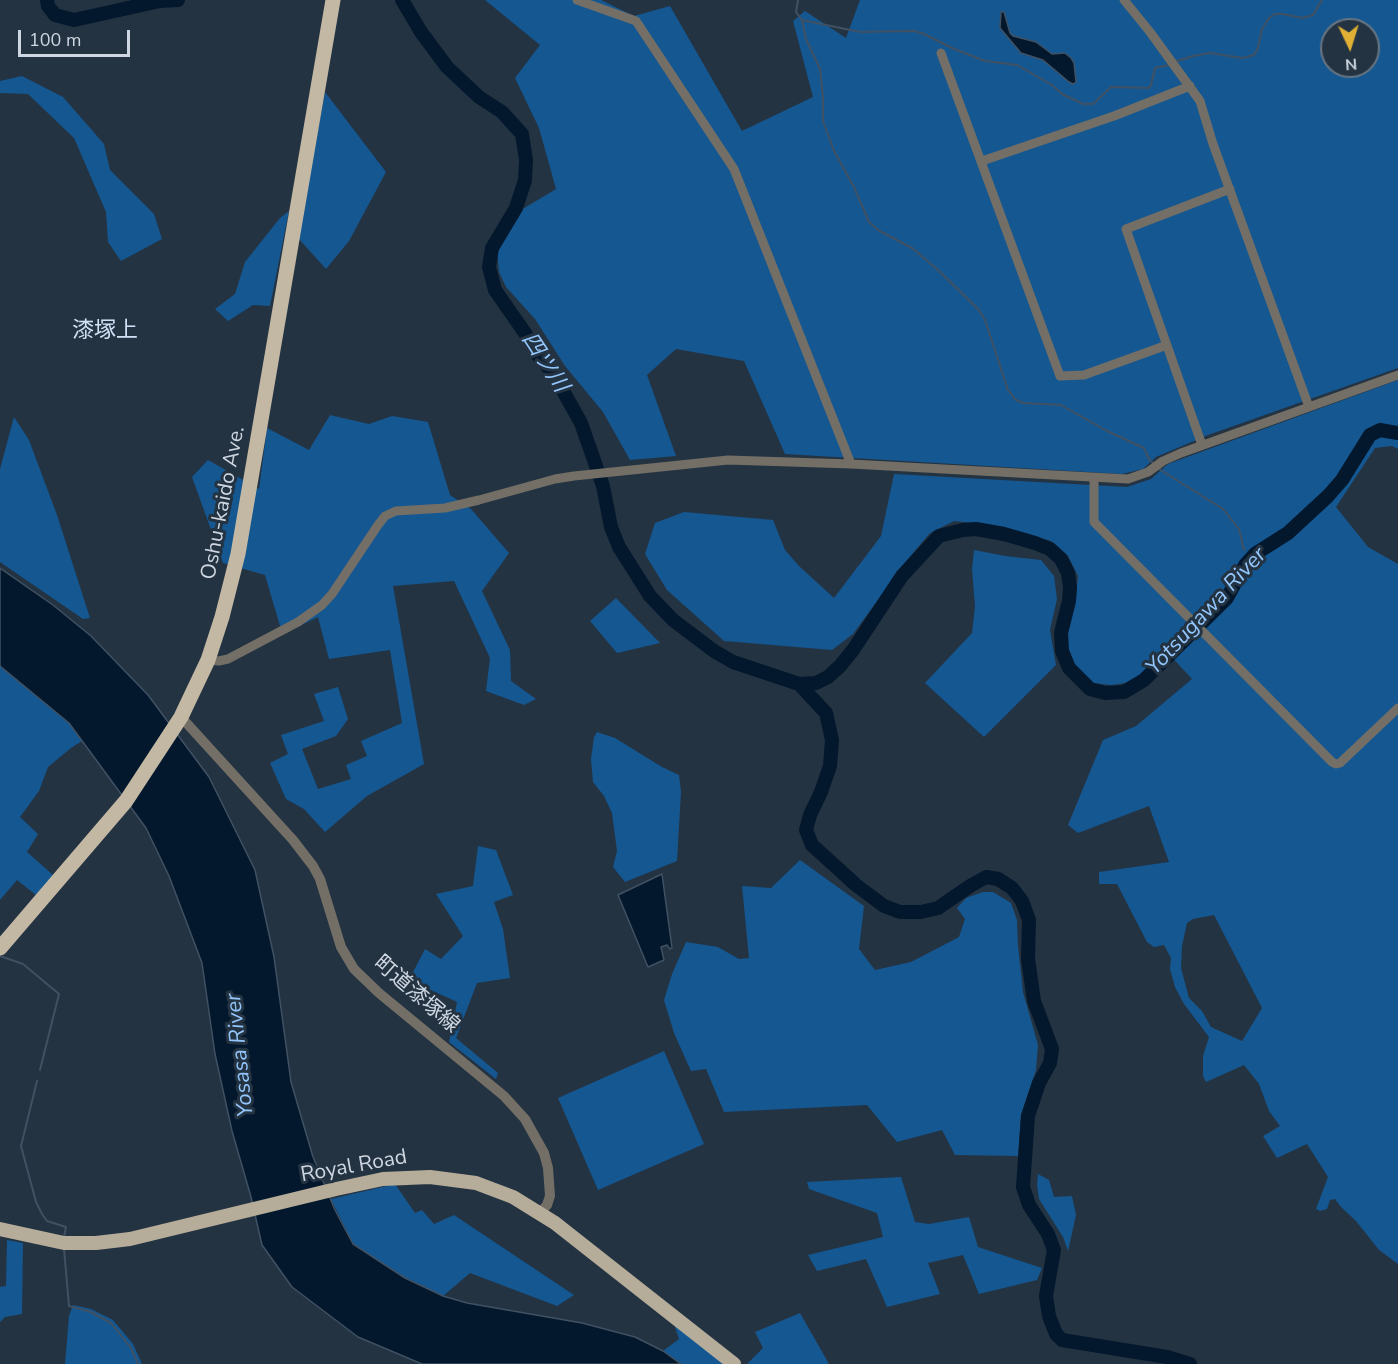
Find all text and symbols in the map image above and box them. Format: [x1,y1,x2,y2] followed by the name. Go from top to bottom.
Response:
[21,18,134,56] scale bar
[1320,18,1380,78] north arrow
[29,28,81,52] text: 100 m
[1344,53,1358,75] text: N
[72,319,138,345] district label: 漆塚上
[515,328,573,398] water label: 四ツ川
[197,424,251,582] street label: Oshu-kaido Ave.
[1141,543,1273,681] water label: Yotsugawa River
[368,951,464,1039] street label: 町道漆塚線
[221,992,261,1118] water label: Yosasa River
[299,1145,409,1189] street label: Royal Road

